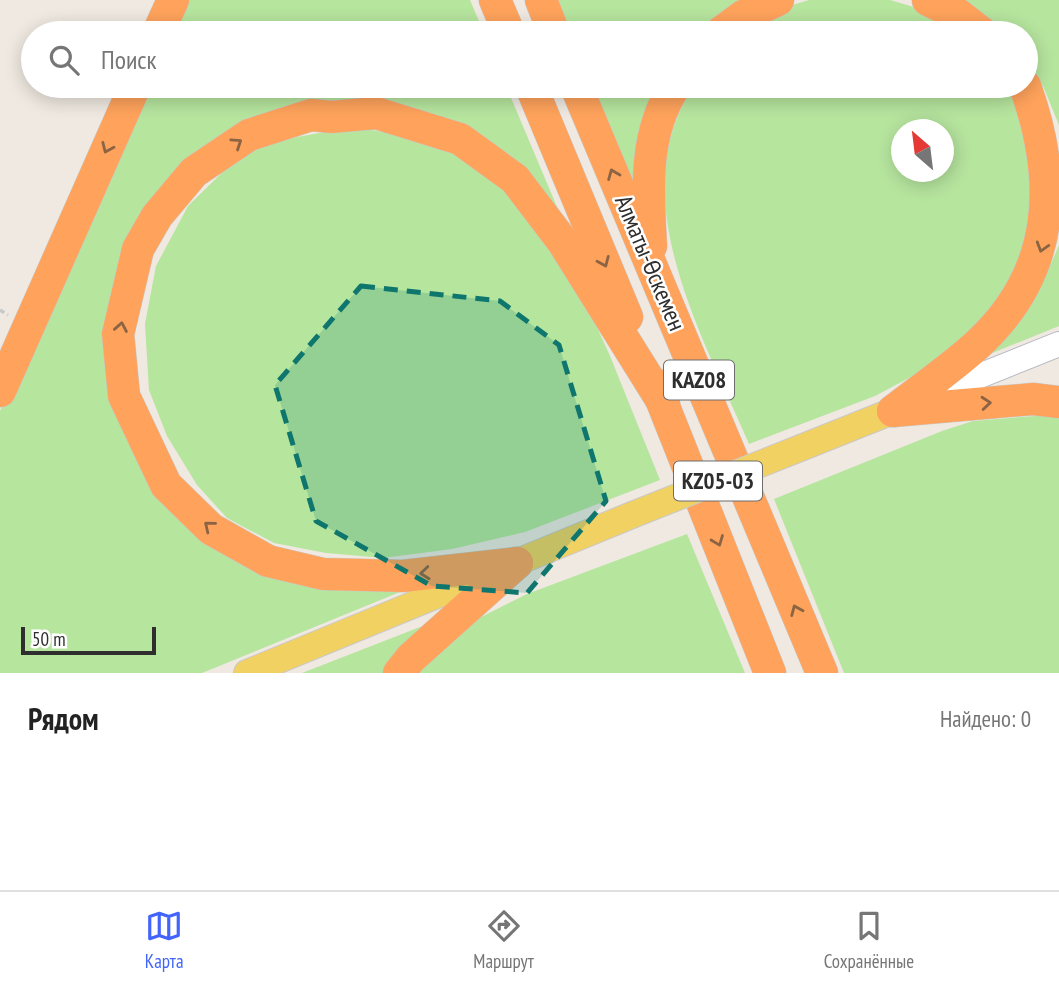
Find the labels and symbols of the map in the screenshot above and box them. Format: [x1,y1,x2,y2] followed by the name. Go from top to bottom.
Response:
[891,119,954,182] north arrow
[229,139,242,151] one-way arrow
[101,141,115,153] one-way arrow
[607,169,621,181] one-way arrow
[608,190,693,335] street label: Алматы-Өскемен
[1035,240,1050,252] one-way arrow
[596,254,610,267] one-way arrow
[113,321,128,333] one-way arrow
[664,360,734,400] road number: KAZ08
[981,396,992,411] one-way arrow
[674,461,762,500] road number: KZ05-03
[204,522,217,534] one-way arrow
[709,534,723,546] one-way arrow
[419,565,430,580] one-way arrow
[790,605,804,617] one-way arrow
[21,624,156,656] scale bar

